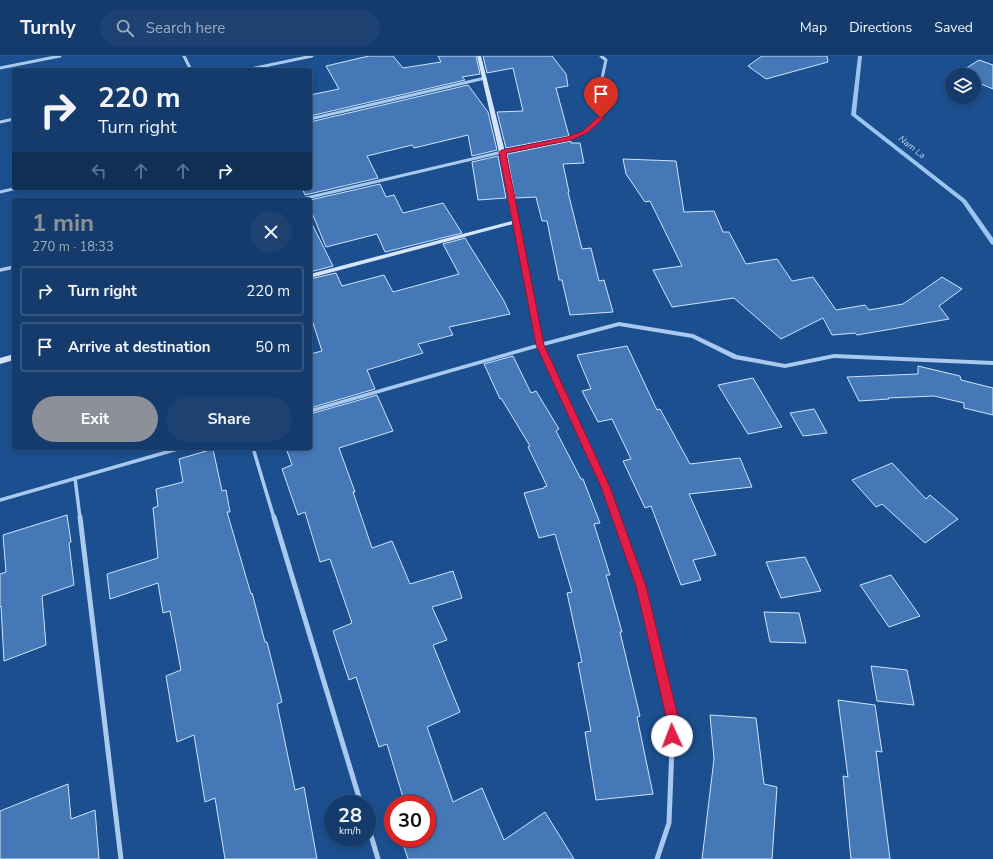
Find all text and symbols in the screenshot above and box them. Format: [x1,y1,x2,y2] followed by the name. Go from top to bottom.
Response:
[100,10,380,46] search box
[20,15,76,41] text: Turnly
[114,17,136,39] icon: search
[146,18,225,38] text: Search here
[800,18,827,37] text: Map
[849,18,912,37] text: Directions
[934,18,973,37] text: Saved
[945,68,981,104] map controls
[945,68,981,104] button: layers
[584,77,618,118] pin
[98,79,181,117] text: 220 m
[590,83,612,105] icon: arrive
[32,84,84,136] icon: right
[98,115,177,139] text: Turn right
[896,133,928,161] water label: Nam La
[88,160,110,182] icon: left
[130,160,152,182] icon: ahead
[172,160,194,182] icon: ahead
[214,160,236,182] icon: right
[32,207,94,239] text: 1 min
[250,211,292,253] button: close
[32,238,114,256] text: 270 m · 18:33
[34,280,56,302] icon: right
[68,281,137,301] text: Turn right
[246,281,290,301] text: 220 m
[34,336,56,358] icon: arrive
[68,337,211,357] text: Arrive at destination
[255,337,290,357] text: 50 m
[32,396,158,442] button: Exit
[166,396,292,442] button: Share
[651,715,693,757] position arrow
[384,795,436,847] speed limit sign: 30
[338,802,362,829] text: 28
[339,824,361,838] text: km/h

